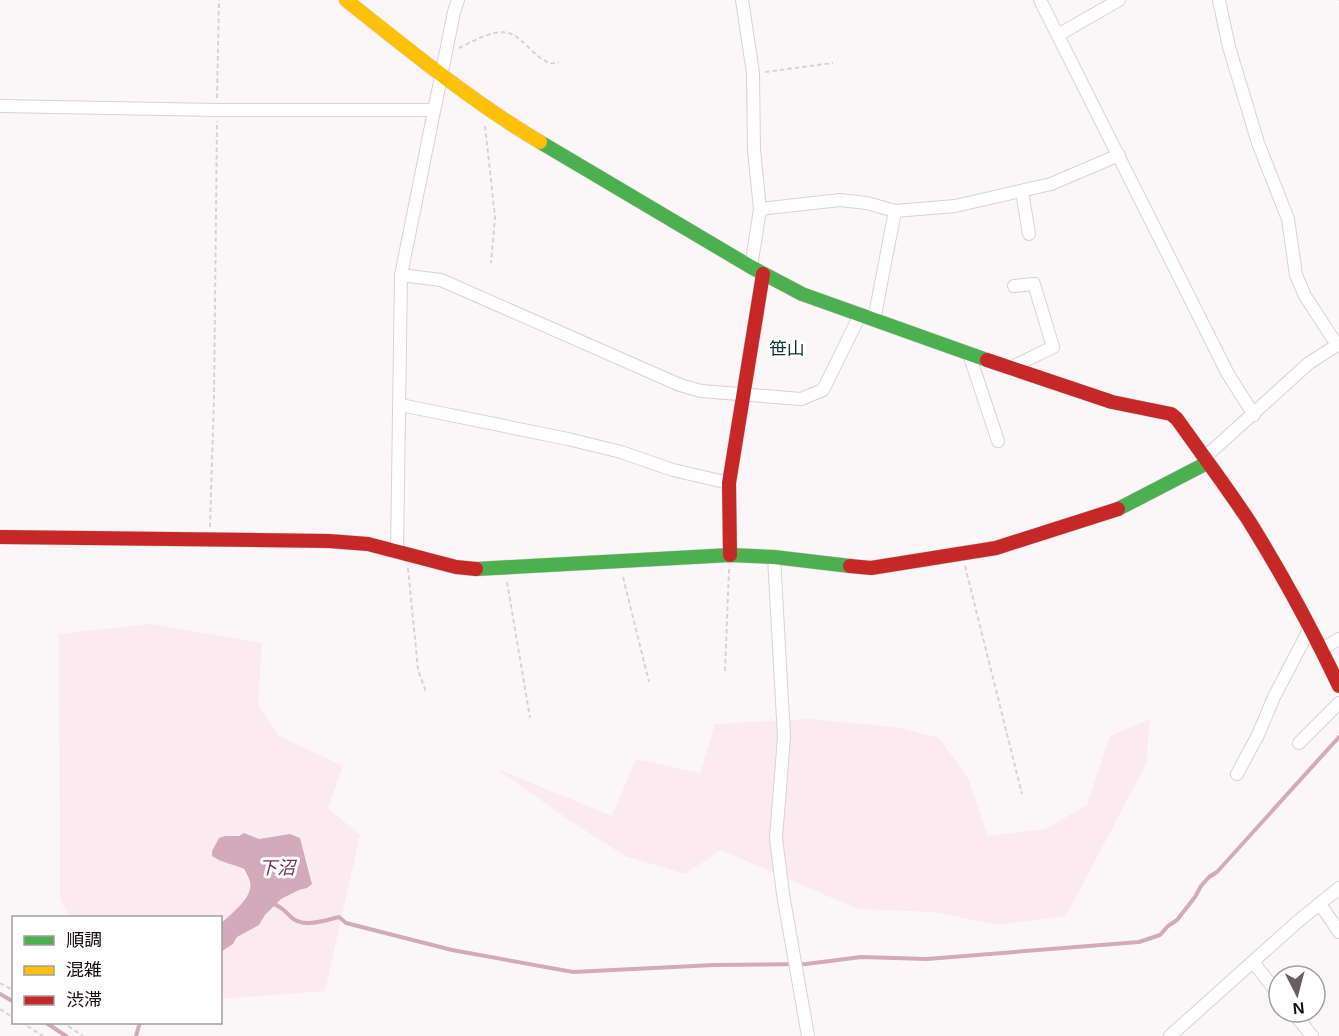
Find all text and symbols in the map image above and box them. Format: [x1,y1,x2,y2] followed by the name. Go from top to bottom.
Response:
[769,339,805,359] district label: 笹山
[259,858,298,878] water label: 下沼
[12,916,222,1024] legend
[66,930,102,950] text: 順調
[66,960,102,980] text: 混雑
[1267,964,1327,1024] north arrow
[66,990,102,1010] text: 渋滞
[1292,999,1305,1017] text: N

